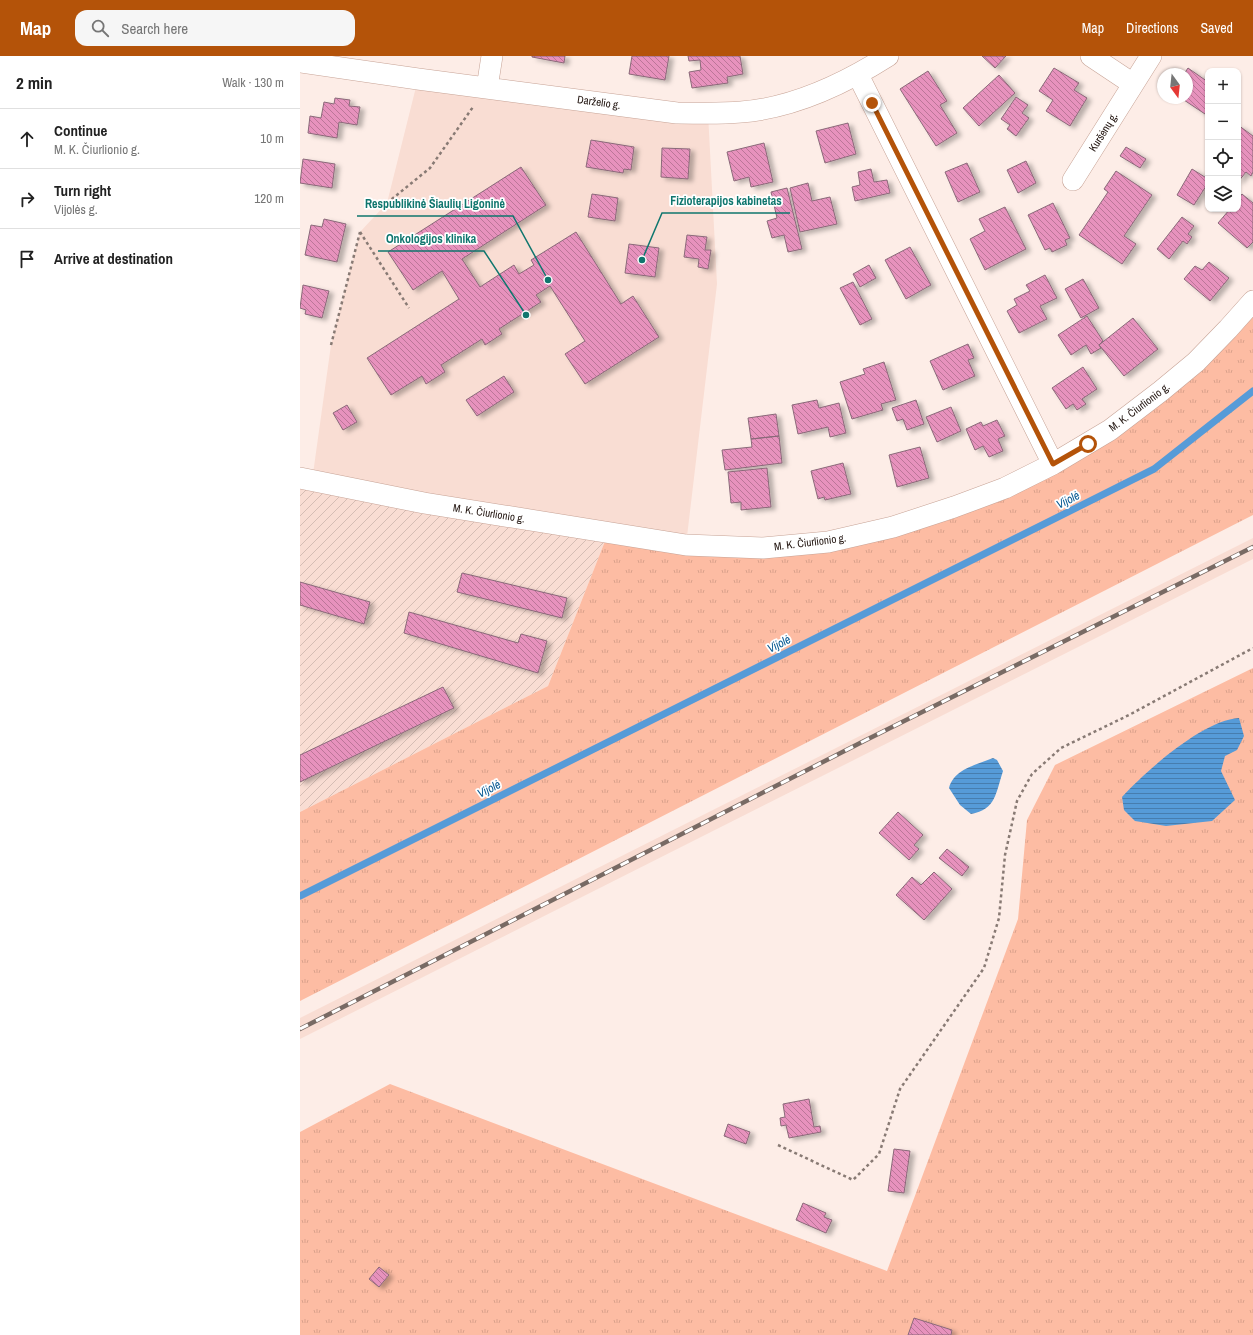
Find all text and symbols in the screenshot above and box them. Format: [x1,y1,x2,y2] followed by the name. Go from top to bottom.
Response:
[75,10,355,46] search box
[20,15,51,41] text: Map
[89,17,111,39] icon: search
[121,18,188,39] text: Search here
[1082,19,1104,37] text: Map
[1126,19,1178,37] text: Directions
[1200,19,1233,37] text: Saved
[1157,68,1193,104] north arrow
[1205,68,1241,212] map controls
[1205,68,1241,104] button: +
[16,71,52,94] text: 2 min
[222,74,284,91] text: Walk · 130 m
[576,92,622,112] street label: Darželio g.
[863,94,881,112] route end
[1205,104,1241,140] button: −
[1086,110,1120,154] street label: Kuršėnų g.
[54,120,107,141] text: Continue
[16,128,38,150] icon: ahead
[260,130,284,147] text: 10 m
[1205,140,1241,176] button: locate
[54,141,140,158] text: M. K. Čiurlionio g.
[1205,176,1241,212] button: layers
[54,180,111,201] text: Turn right
[16,188,38,210] icon: right
[662,189,790,213] callout: Fizioterapijos kabinetas
[254,190,284,207] text: 120 m
[357,192,513,216] callout: Respublikinė Šiaulių Ligoninė
[670,193,782,209] text: Fizioterapijos kabinetas
[365,196,506,212] text: Respublikinė Šiaulių Ligoninė
[54,201,98,218] text: Vijolės g.
[378,227,484,251] callout: Onkologijos klinika
[386,231,477,247] text: Onkologijos klinika
[16,248,38,270] icon: arrive
[54,248,173,269] text: Arrive at destination
[1106,380,1172,434] street label: M. K. Čiurlionio g.
[1079,435,1097,453] route start
[1053,487,1083,513] water label: Vijolė
[452,500,526,526] street label: M. K. Čiurlionio g.
[773,531,847,553] street label: M. K. Čiurlionio g.
[764,631,794,657] water label: Vijolė
[474,776,504,802] water label: Vijolė

